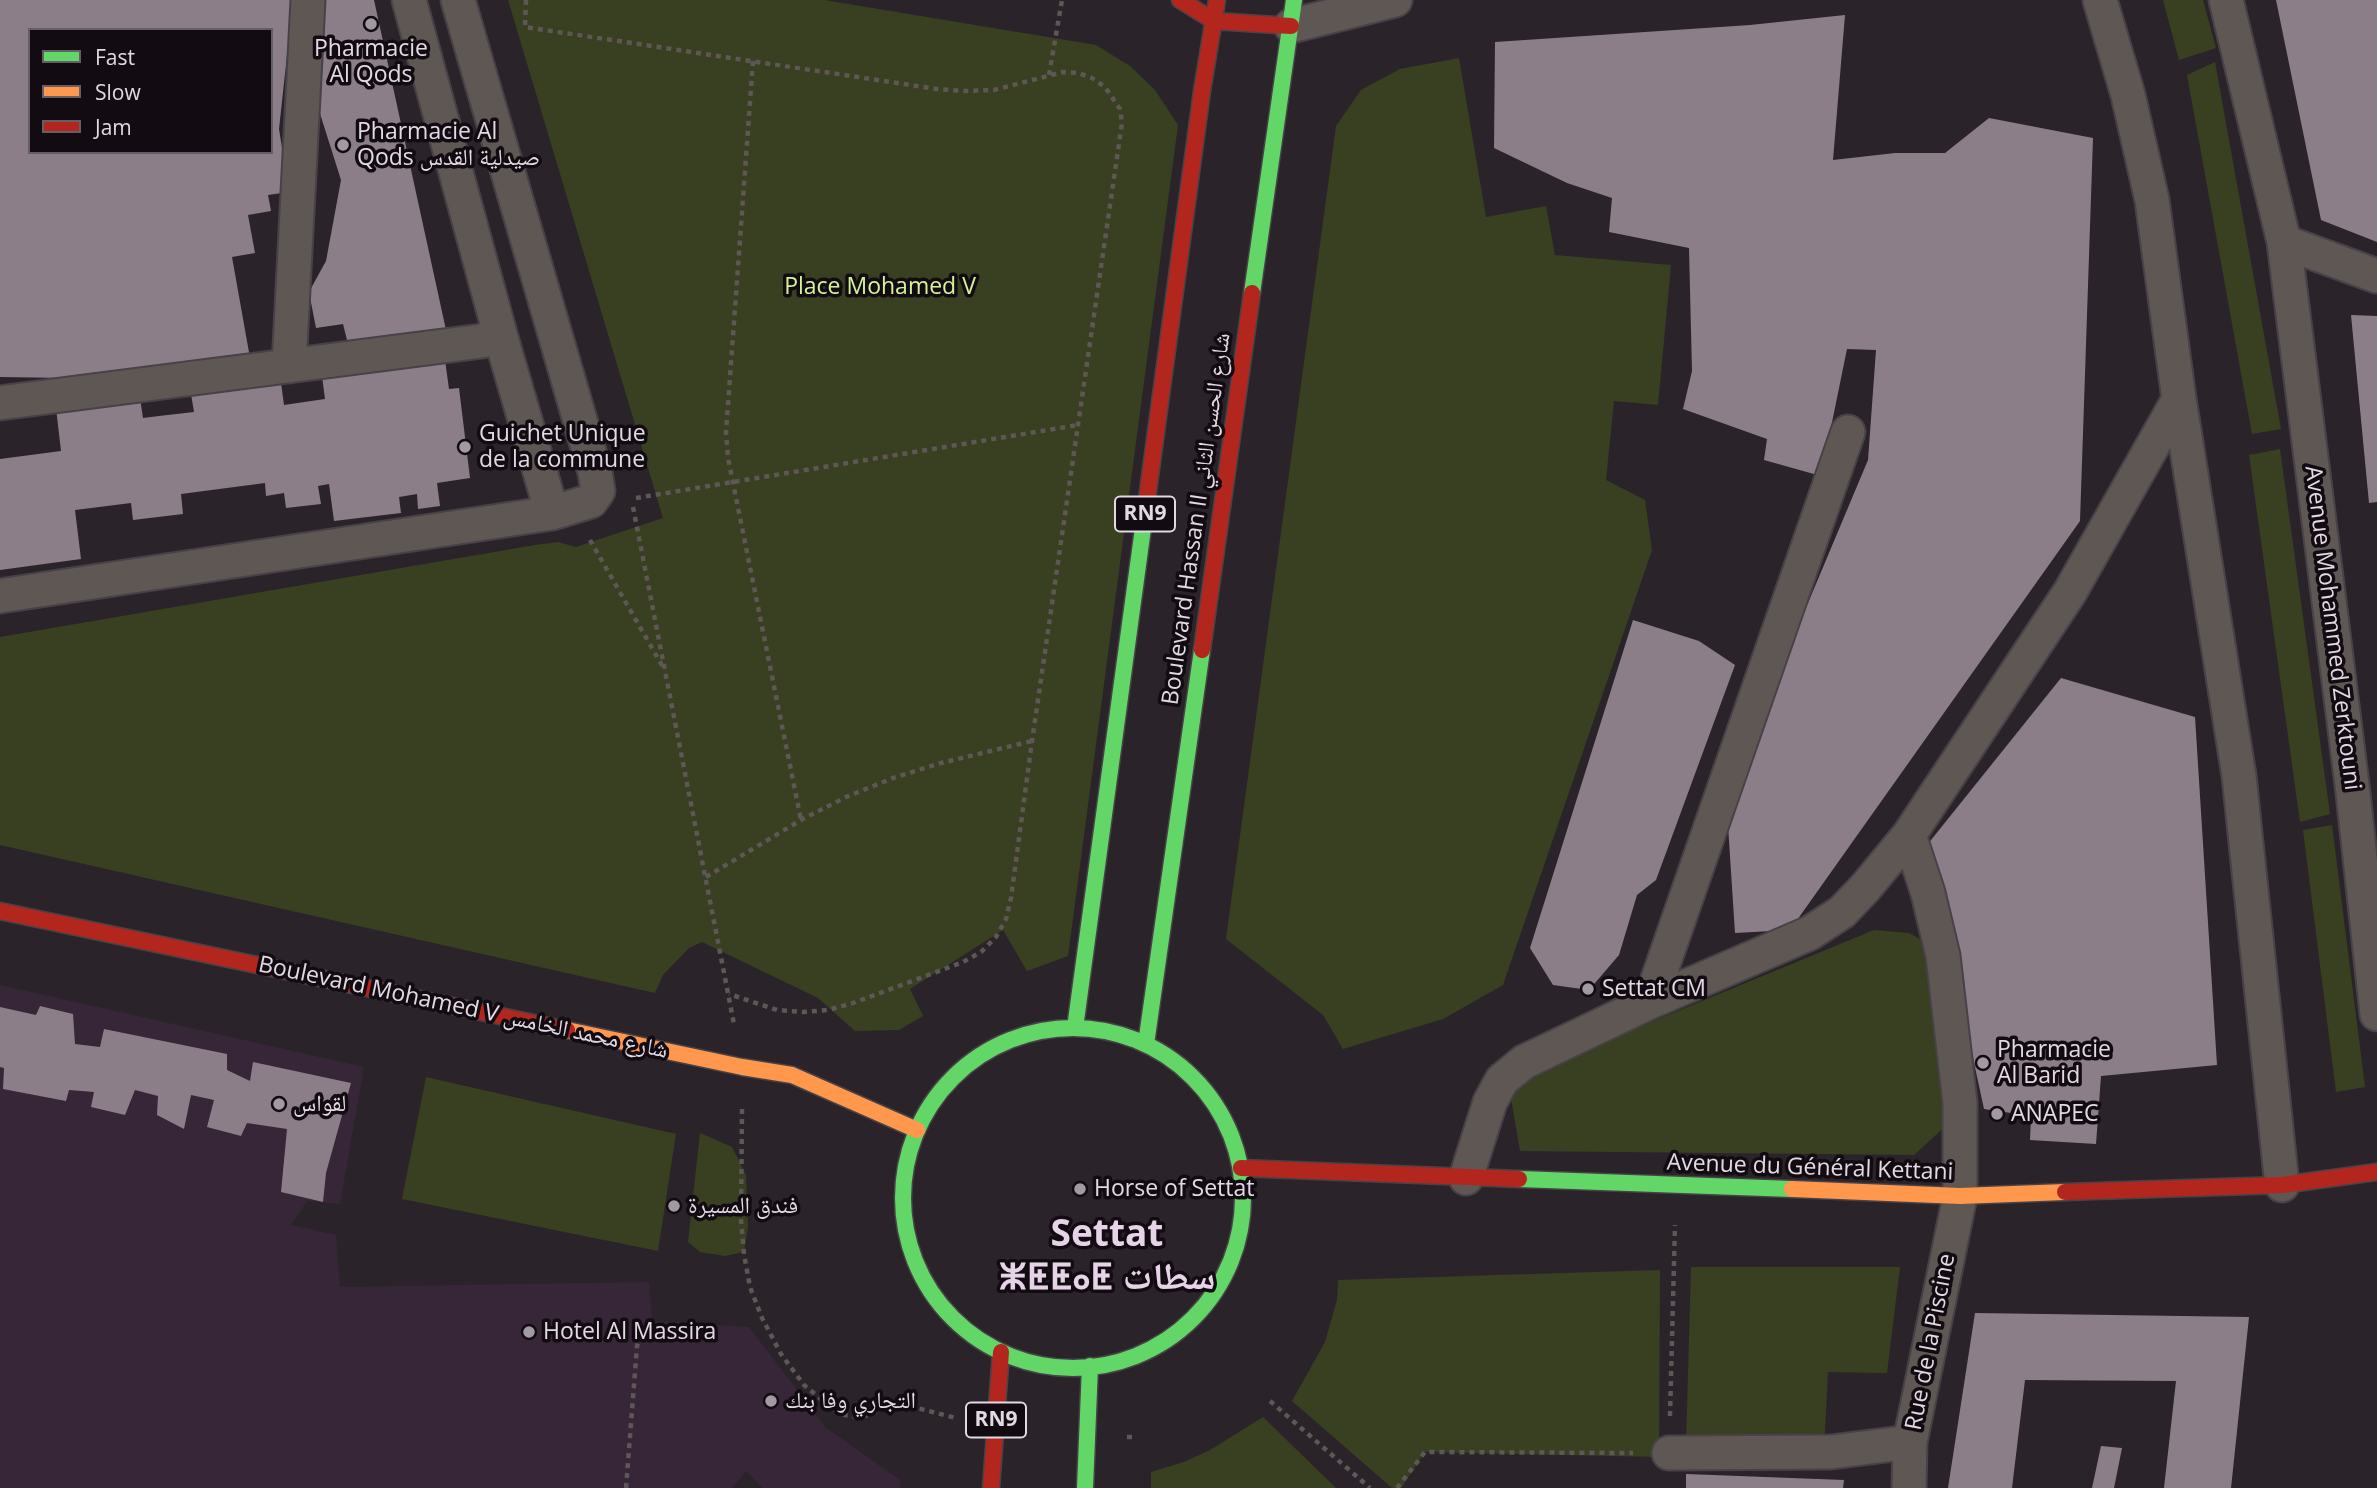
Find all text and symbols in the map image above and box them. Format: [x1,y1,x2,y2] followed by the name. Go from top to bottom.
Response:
[363,16,379,32] marker: Pharmacie Al Qods
[28,28,273,154] legend
[314,35,428,89] place label: Pharmacie Al Qods
[95,43,135,71] text: Fast
[95,78,141,106] text: Slow
[95,113,132,141] text: Jam
[357,118,540,172] place label: Pharmacie Al Qods صيدلية القدس
[335,137,351,153] marker: Pharmacie Al Qods صيدلية القدس
[784,273,976,301] park label: Place Mohamed V
[1157,331,1237,707] street label: Boulevard Hassan II شارع الحسن الثاني
[479,420,646,474] place label: Guichet Unique de la commune
[457,439,473,455] marker: Guichet Unique de la commune
[2298,464,2366,792] street label: Avenue Mohammed Zerktouni
[1115,496,1175,532] road number: RN9
[256,951,670,1065] street label: Boulevard Mohamed V شارع محمد الخامس
[1602,975,1706,1003] place label: Settat CM
[1580,981,1596,997] marker: Settat CM
[1997,1036,2111,1090] place label: Pharmacie Al Barid
[1975,1055,1991,1071] marker: Pharmacie Al Barid
[293,1090,346,1118] place label: لقواس
[271,1096,287,1112] marker: لقواس
[2011,1100,2099,1128] place label: ANAPEC
[1989,1106,2005,1122] marker: ANAPEC
[1666,1149,1954,1187] street label: Avenue du Général Kettani
[1094,1175,1254,1203] place label: Horse of Settat
[1072,1181,1088,1197] marker: Horse of Settat
[688,1192,798,1220] place label: فندق المسيرة
[666,1198,682,1214] marker: فندق المسيرة
[999,1213,1215,1300] district label: Settat ⵥⵟⵟⴰⵟ سطات
[1900,1251,1962,1433] street label: Rue de la Piscine
[543,1318,716,1346] place label: Hotel Al Massira
[521,1324,537,1340] marker: Hotel Al Massira
[785,1387,916,1415] place label: التجاري وفا بنك
[763,1393,779,1409] marker: التجاري وفا بنك
[966,1402,1026,1438] road number: RN9

